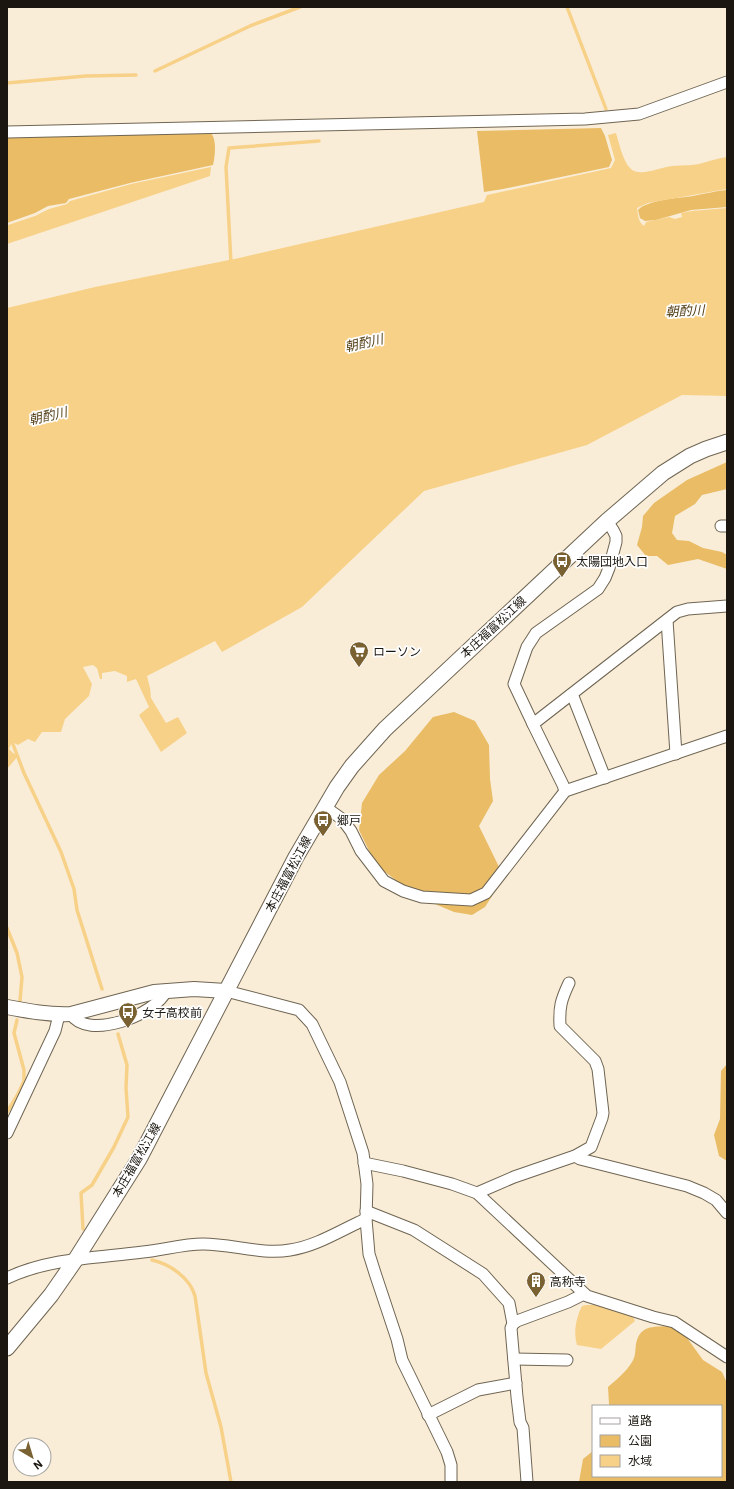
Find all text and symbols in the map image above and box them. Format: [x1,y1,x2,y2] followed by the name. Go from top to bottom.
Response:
[665,301,707,321] water label: 朝酌川
[343,330,387,356] water label: 朝酌川
[27,403,71,429] water label: 朝酌川
[551,550,573,578] bus stop icon: 太陽団地入口
[576,554,648,569] place label: 太陽団地入口
[457,593,529,661] street label: 本庄福富松江線
[348,640,370,668] supermarket icon: ローソン
[373,644,421,659] place label: ローソン
[312,809,334,837] bus stop icon: 郷戸
[337,813,361,828] place label: 郷戸
[262,833,314,915] street label: 本庄福富松江線
[117,1001,139,1029] bus stop icon: 女子高校前
[142,1005,202,1020] place label: 女子高校前
[109,1120,163,1200] street label: 本庄福富松江線
[525,1270,547,1298] building icon: 高称寺
[550,1274,586,1289] place label: 高称寺
[592,1405,722,1477] legend
[628,1413,652,1428] text: 道路
[628,1433,652,1448] text: 公園
[12,1437,52,1477] north arrow
[628,1453,652,1468] text: 水域
[31,1457,46,1473] text: N

